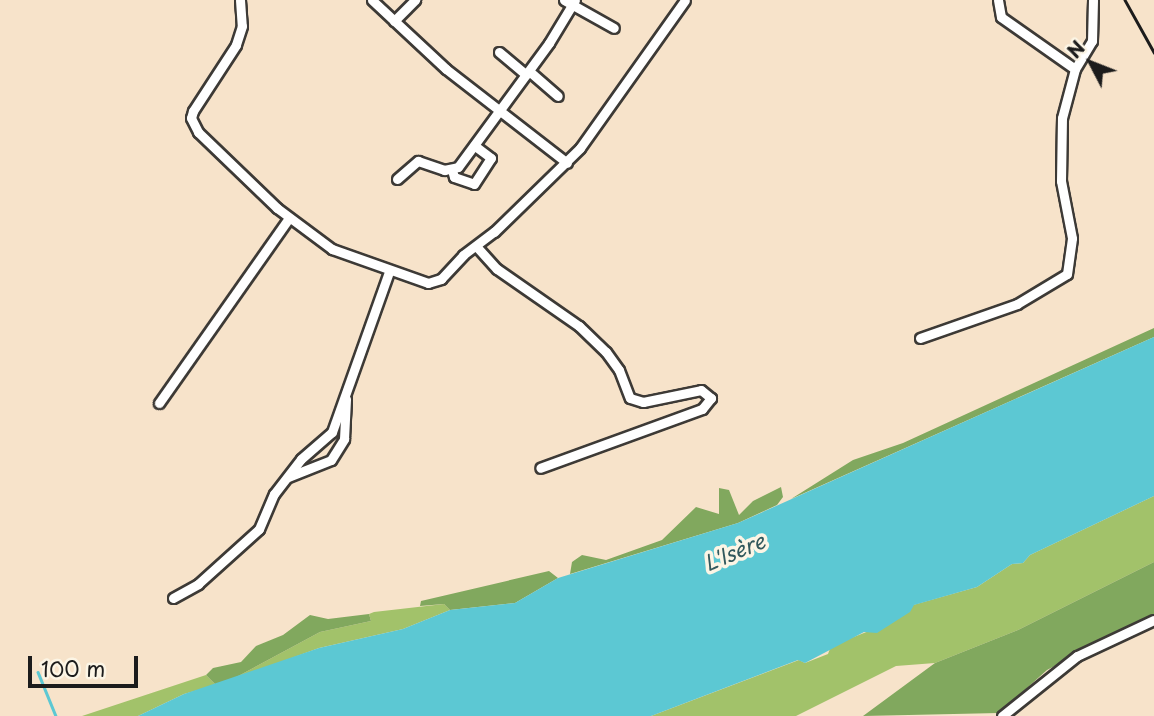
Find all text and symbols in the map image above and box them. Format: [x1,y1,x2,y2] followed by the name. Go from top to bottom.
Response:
[1056,28,1126,98] north arrow
[1060,34,1091,64] text: N
[700,527,768,575] water label: L'Isère
[32,642,142,686] scale bar
[41,652,105,684] text: 100 m

